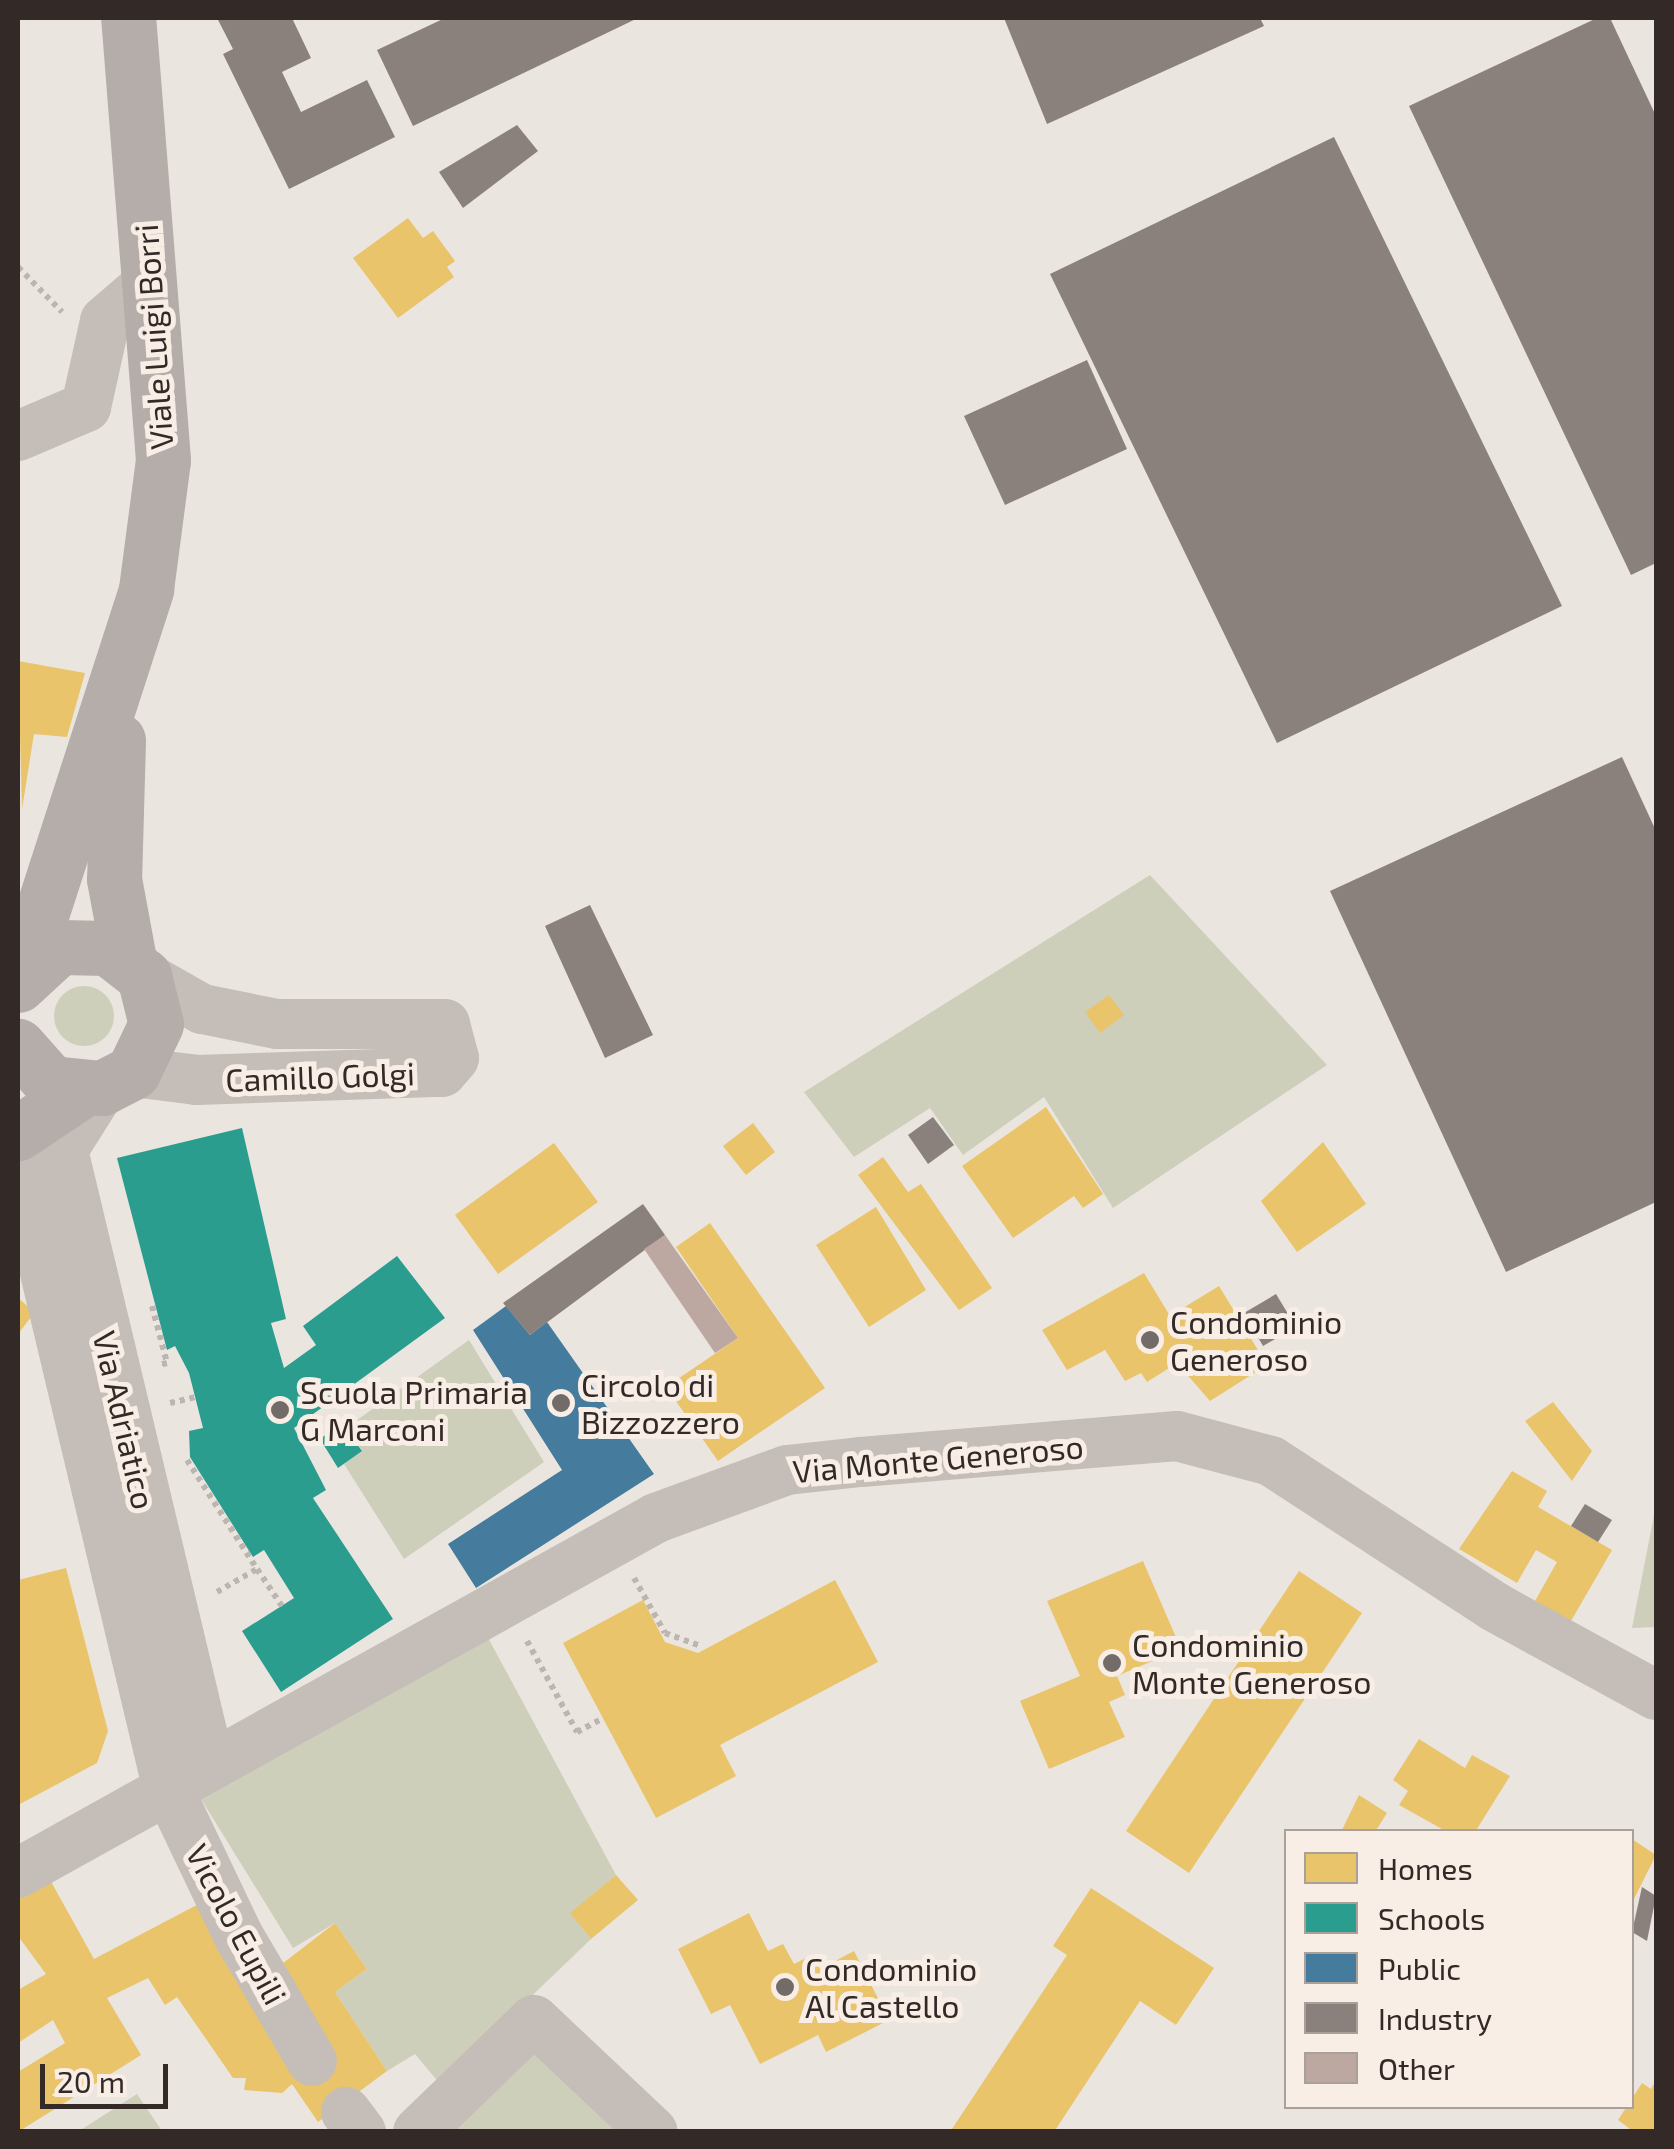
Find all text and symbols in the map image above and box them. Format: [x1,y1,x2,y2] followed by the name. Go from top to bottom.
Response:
[126,223,180,451] street label: Viale Luigi Borri
[225,1054,415,1098] street label: Camillo Golgi
[1170,1303,1342,1378] place label: Condominio Generoso
[86,1327,164,1513] street label: Via Adriatico
[1139,1329,1161,1351] marker: Condominio Generoso
[581,1366,740,1441] place label: Circolo di Bizzozzero
[300,1373,528,1448] place label: Scuola Primaria G Marconi
[550,1392,572,1414] marker: Circolo di Bizzozzero
[269,1399,291,1421] marker: Scuola Primaria G Marconi
[791,1426,1085,1490] street label: Via Monte Generoso
[1132,1626,1371,1701] place label: Condominio Monte Generoso
[1101,1652,1123,1674] marker: Condominio Monte Generoso
[1284,1829,1634,2109] legend
[179,1837,295,2011] street label: Vicolo Eupili
[1378,1850,1473,1886] text: Homes
[1378,1900,1485,1936] text: Schools
[805,1950,977,2025] place label: Condominio Al Castello
[1378,1950,1461,1986] text: Public
[774,1976,796,1998] marker: Condominio Al Castello
[1378,2000,1492,2036] text: Industry
[45,2044,172,2106] scale bar
[1378,2050,1455,2086] text: Other
[57,2063,125,2099] text: 20 m

